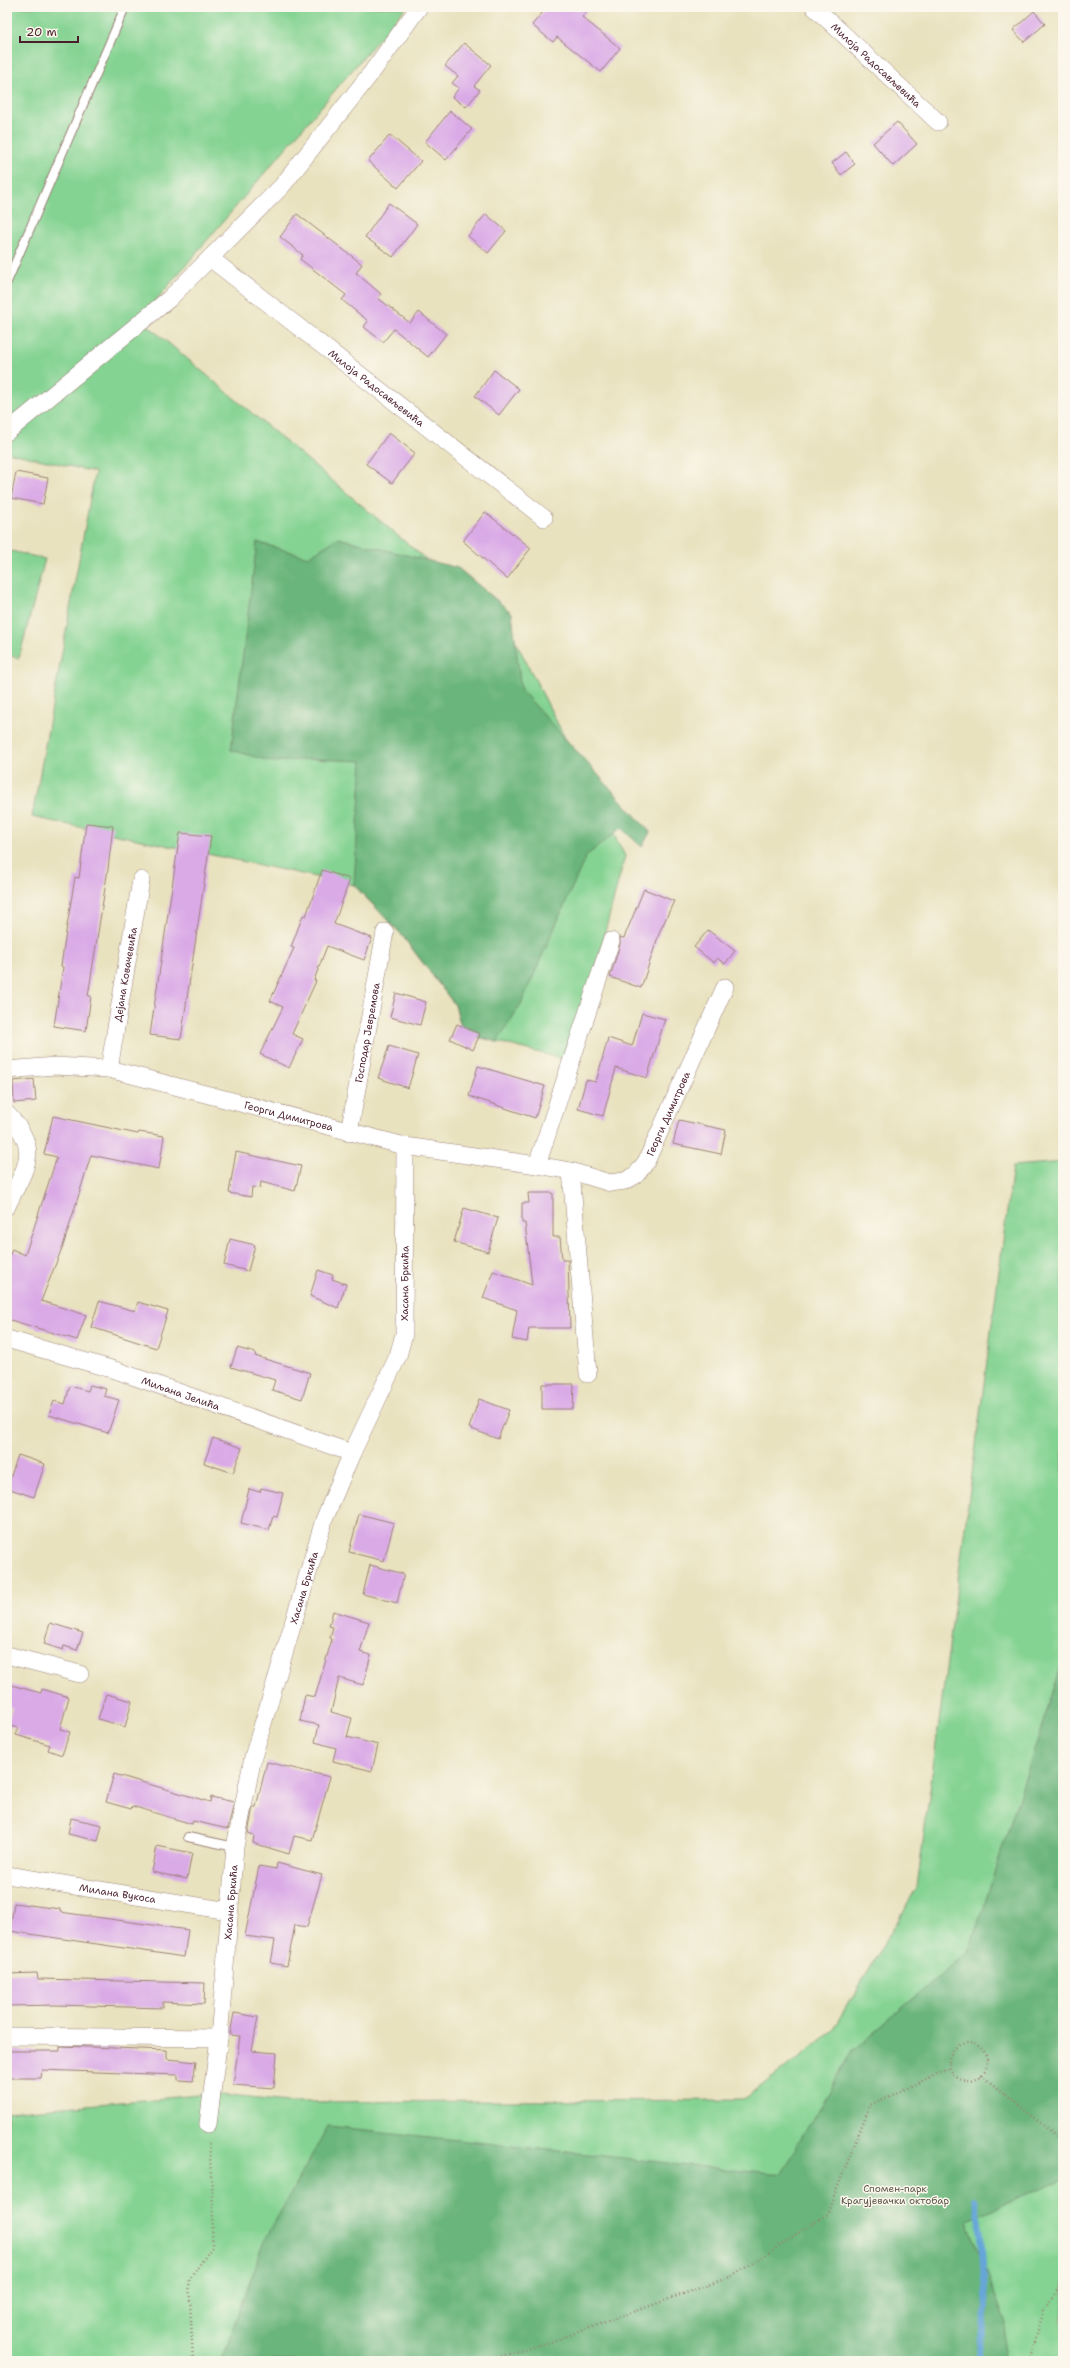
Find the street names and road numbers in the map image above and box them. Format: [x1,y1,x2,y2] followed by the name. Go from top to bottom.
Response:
[828,20,924,111] street label: Милоја Радосављевића
[326,347,427,430] street label: Милоја Радосављевића
[111,925,140,1023] street label: Дејана Ковачевића
[352,981,383,1084] street label: Господар Јевремова
[644,1069,693,1158] street label: Георги Димитрова
[243,1098,335,1134] street label: Георги Димитрова
[398,1245,411,1321] street label: Хасана Бркића
[140,1374,222,1413] street label: Миљана Јелића
[287,1549,321,1626] street label: Хасана Бркића
[221,1863,241,1940] street label: Хасана Бркића
[78,1881,158,1906] street label: Милана Вукоса

